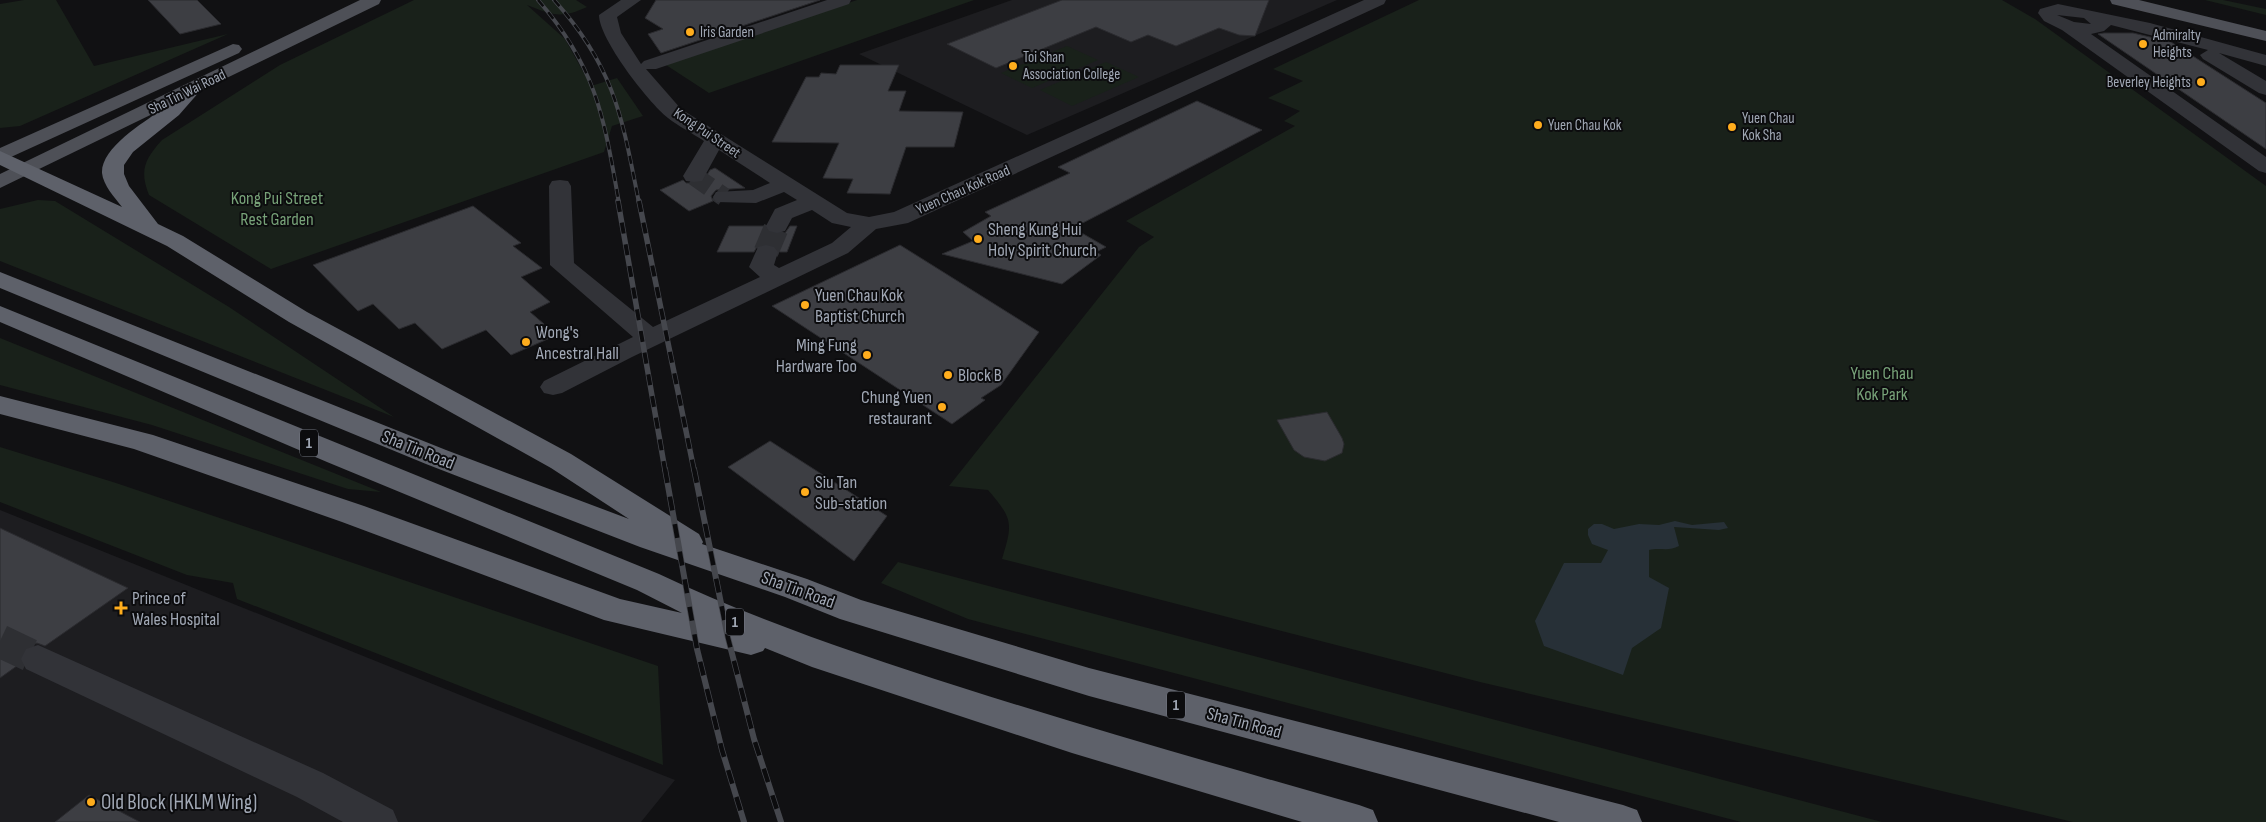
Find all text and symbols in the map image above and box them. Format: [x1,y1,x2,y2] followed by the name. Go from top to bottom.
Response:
[700,23,754,42] place label: Iris Garden
[684,26,696,38] marker: Iris Garden
[2152,26,2201,62] place label: Admiralty Heights
[2137,38,2149,50] marker: Admiralty Heights
[1022,48,1120,84] place label: Toi Shan Association College
[1007,60,1019,72] marker: Toi Shan Association College
[145,65,229,119] street label: Sha Tin Wai Road
[2107,73,2191,92] place label: Beverley Heights
[2195,76,2207,88] marker: Beverley Heights
[670,104,745,163] street label: Kong Pui Street
[1742,109,1795,145] place label: Yuen Chau Kok Sha
[1548,116,1622,135] place label: Yuen Chau Kok
[1532,119,1544,131] marker: Yuen Chau Kok
[1726,121,1738,133] marker: Yuen Chau Kok Sha
[913,161,1013,219] street label: Yuen Chau Kok Road
[231,188,324,230] park label: Kong Pui Street Rest Garden
[988,219,1097,261] place label: Sheng Kung Hui Holy Spirit Church
[972,233,984,245] marker: Sheng Kung Hui Holy Spirit Church
[815,285,905,327] place label: Yuen Chau Kok Baptist Church
[799,299,811,311] marker: Yuen Chau Kok Baptist Church
[535,322,619,364] place label: Wong's Ancestral Hall
[776,335,857,377] place label: Ming Fung Hardware Too
[520,336,532,348] marker: Wong's Ancestral Hall
[861,349,873,361] marker: Ming Fung Hardware Too
[1851,363,1914,405] park label: Yuen Chau Kok Park
[958,365,1002,386] place label: Block B
[942,369,954,381] marker: Block B
[861,387,933,429] place label: Chung Yuen restaurant
[936,401,948,413] marker: Chung Yuen restaurant
[379,426,457,474] street label: Sha Tin Road
[300,429,318,456] road number: 1
[815,472,887,514] place label: Siu Tan Sub-station
[799,486,811,498] marker: Siu Tan Sub-station
[759,567,837,613] street label: Sha Tin Road
[132,588,220,630] place label: Prince of Wales Hospital
[114,601,128,615] marker: Prince of Wales Hospital
[726,608,744,636] road number: 1
[1167,692,1185,718] road number: 1
[1204,703,1284,743] street label: Sha Tin Road
[101,790,257,815] place label: Old Block (HKLM Wing)
[85,796,97,808] marker: Old Block (HKLM Wing)

